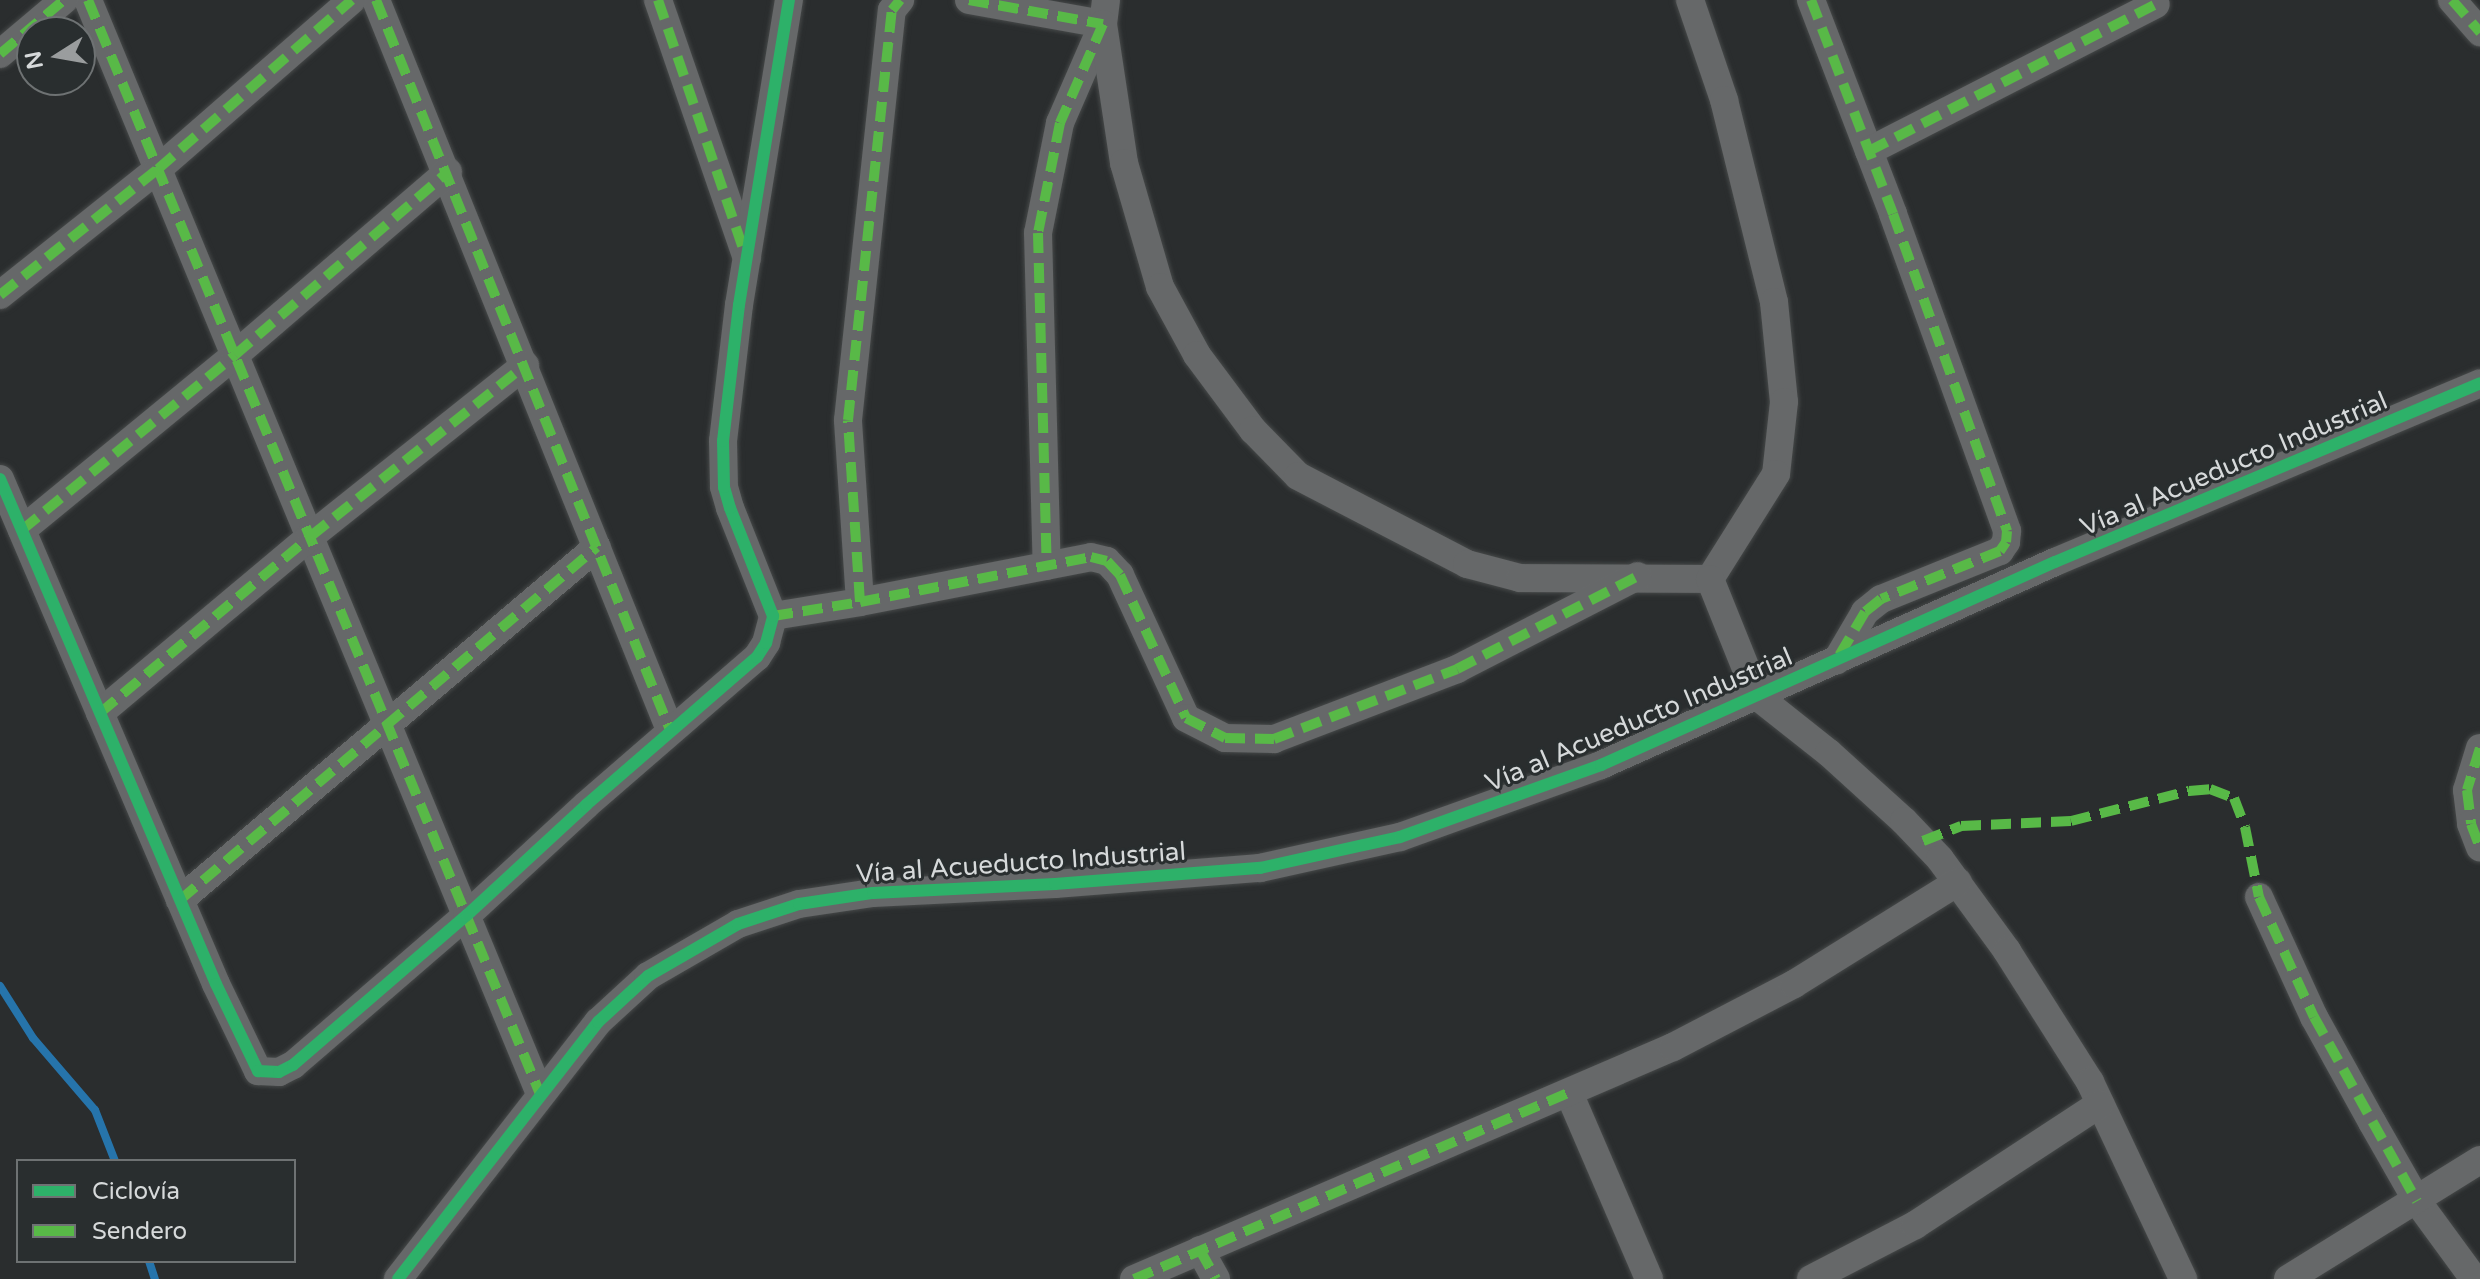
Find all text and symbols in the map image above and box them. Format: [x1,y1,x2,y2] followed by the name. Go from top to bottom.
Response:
[16,16,96,96] north arrow
[20,49,49,71] text: N
[2076,385,2392,543] street label: Vía al Acueducto Industrial
[1481,641,1797,799] street label: Vía al Acueducto Industrial
[855,836,1187,890] street label: Vía al Acueducto Industrial
[16,1159,296,1263] legend
[92,1177,180,1206] text: Ciclovía
[92,1217,187,1246] text: Sendero

